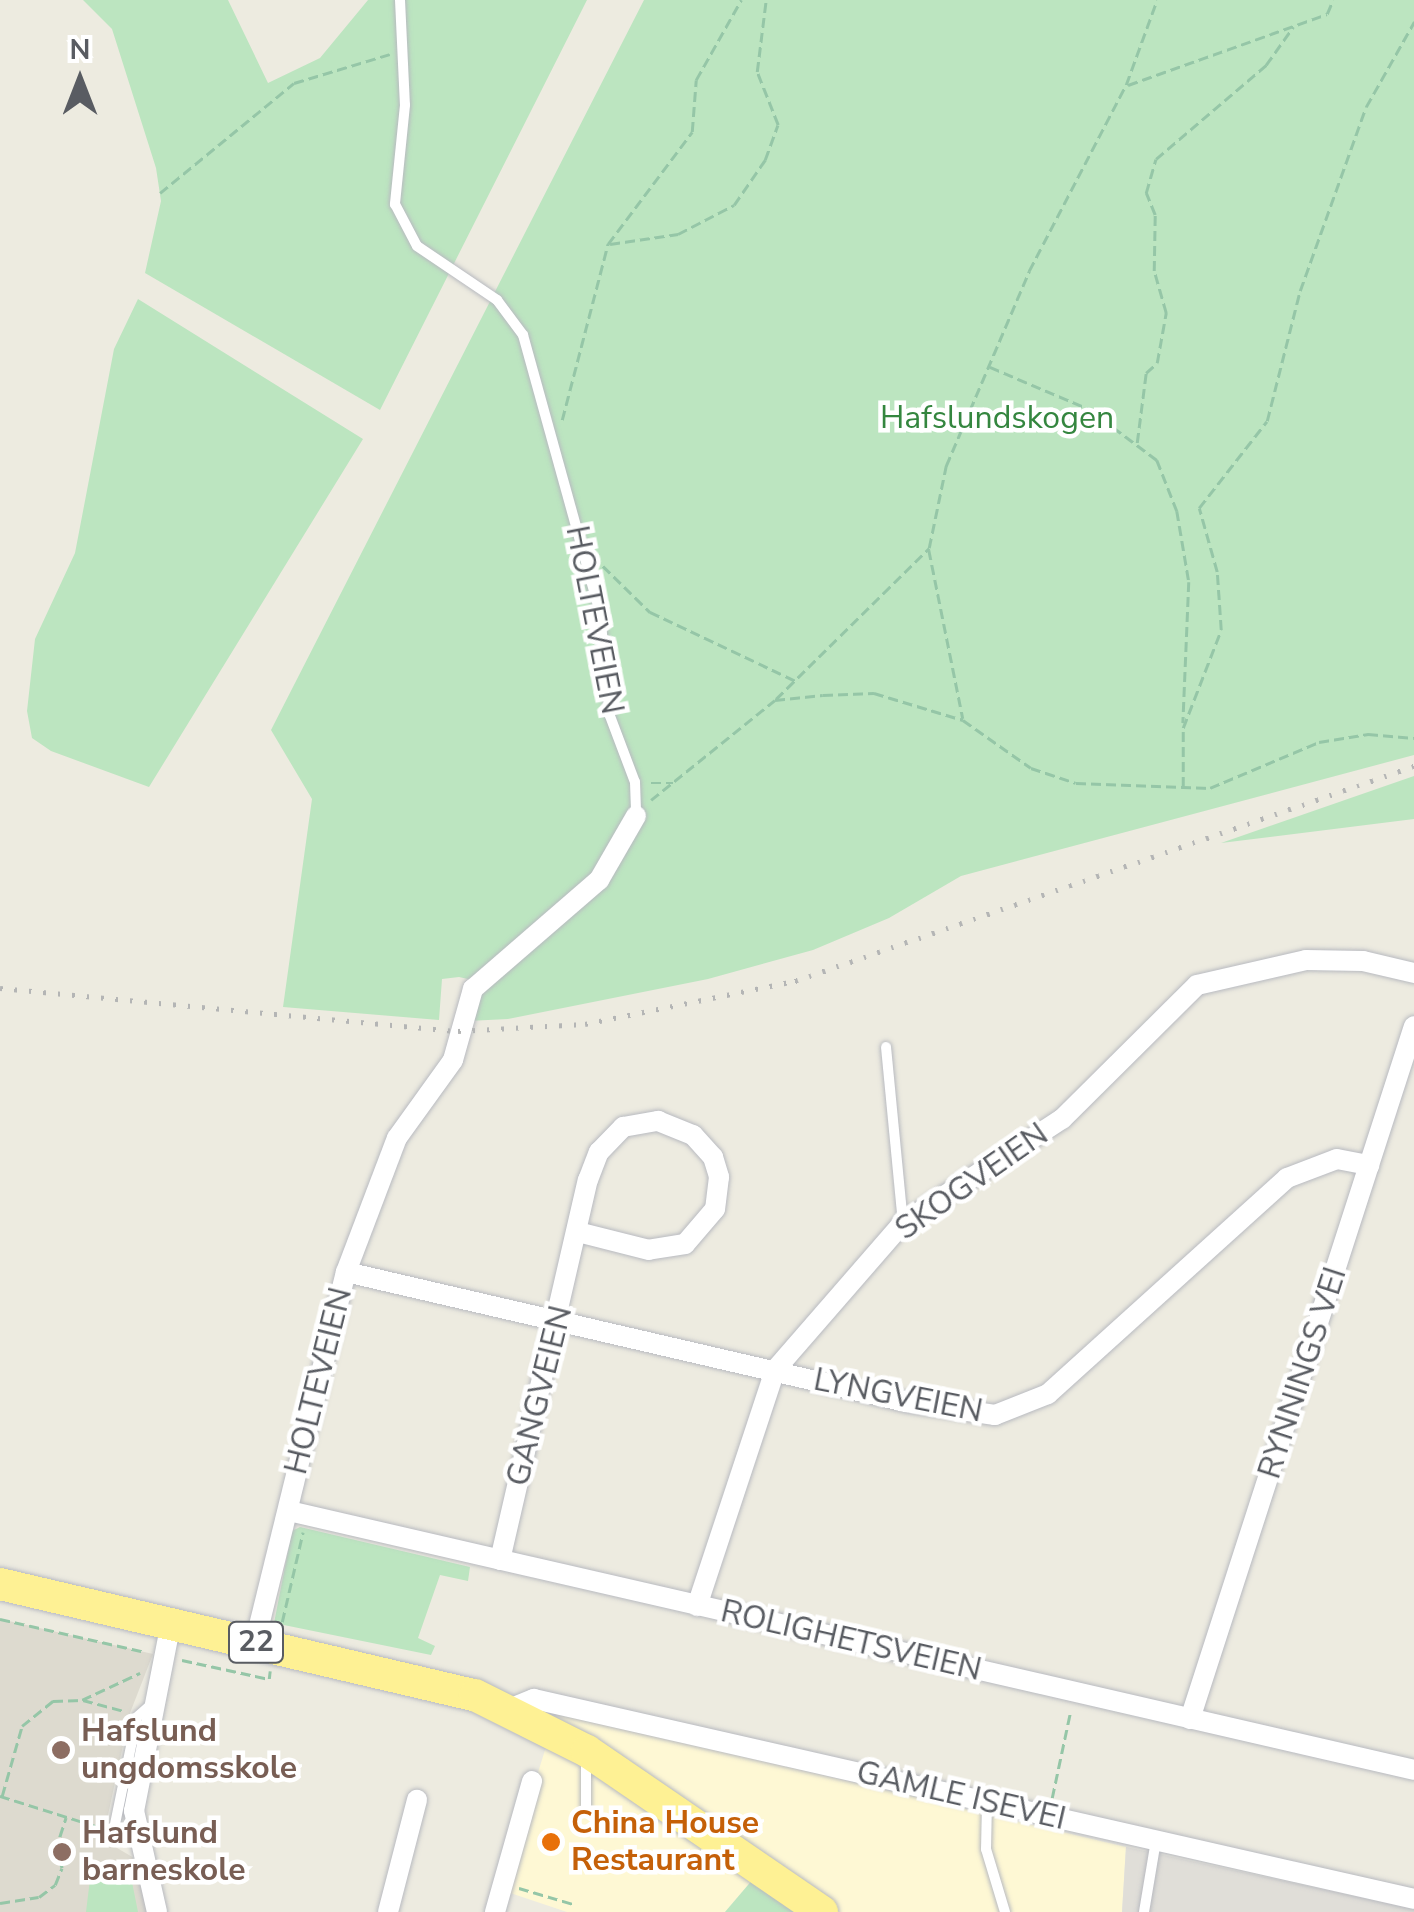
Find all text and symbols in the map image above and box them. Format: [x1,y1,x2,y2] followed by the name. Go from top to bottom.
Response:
[30,30,130,130] north arrow
[70,31,90,69] text: N
[880,399,1114,437] park label: Hafslundskogen
[557,523,631,717] street label: HOLTEVEIEN
[888,1115,1056,1249] street label: SKOGVEIEN
[1251,1262,1355,1484] street label: RYNNINGS VEI
[277,1284,361,1478] street label: HOLTEVEIEN
[499,1302,581,1490] street label: GANGVEIEN
[810,1361,986,1431] street label: LYNGVEIEN
[717,1592,985,1690] street label: ROLIGHETSVEIEN
[226,1617,286,1667] road number: 22
[81,1713,297,1788] place label: Hafslund ungdomsskole
[50,1739,72,1761] marker: Hafslund ungdomsskole
[853,1753,1069,1839] street label: GAMLE ISEVEI
[571,1805,759,1880] place label: China House Restaurant
[82,1815,246,1890] place label: Hafslund barneskole
[540,1831,562,1853] marker: China House Restaurant
[51,1841,73,1863] marker: Hafslund barneskole

